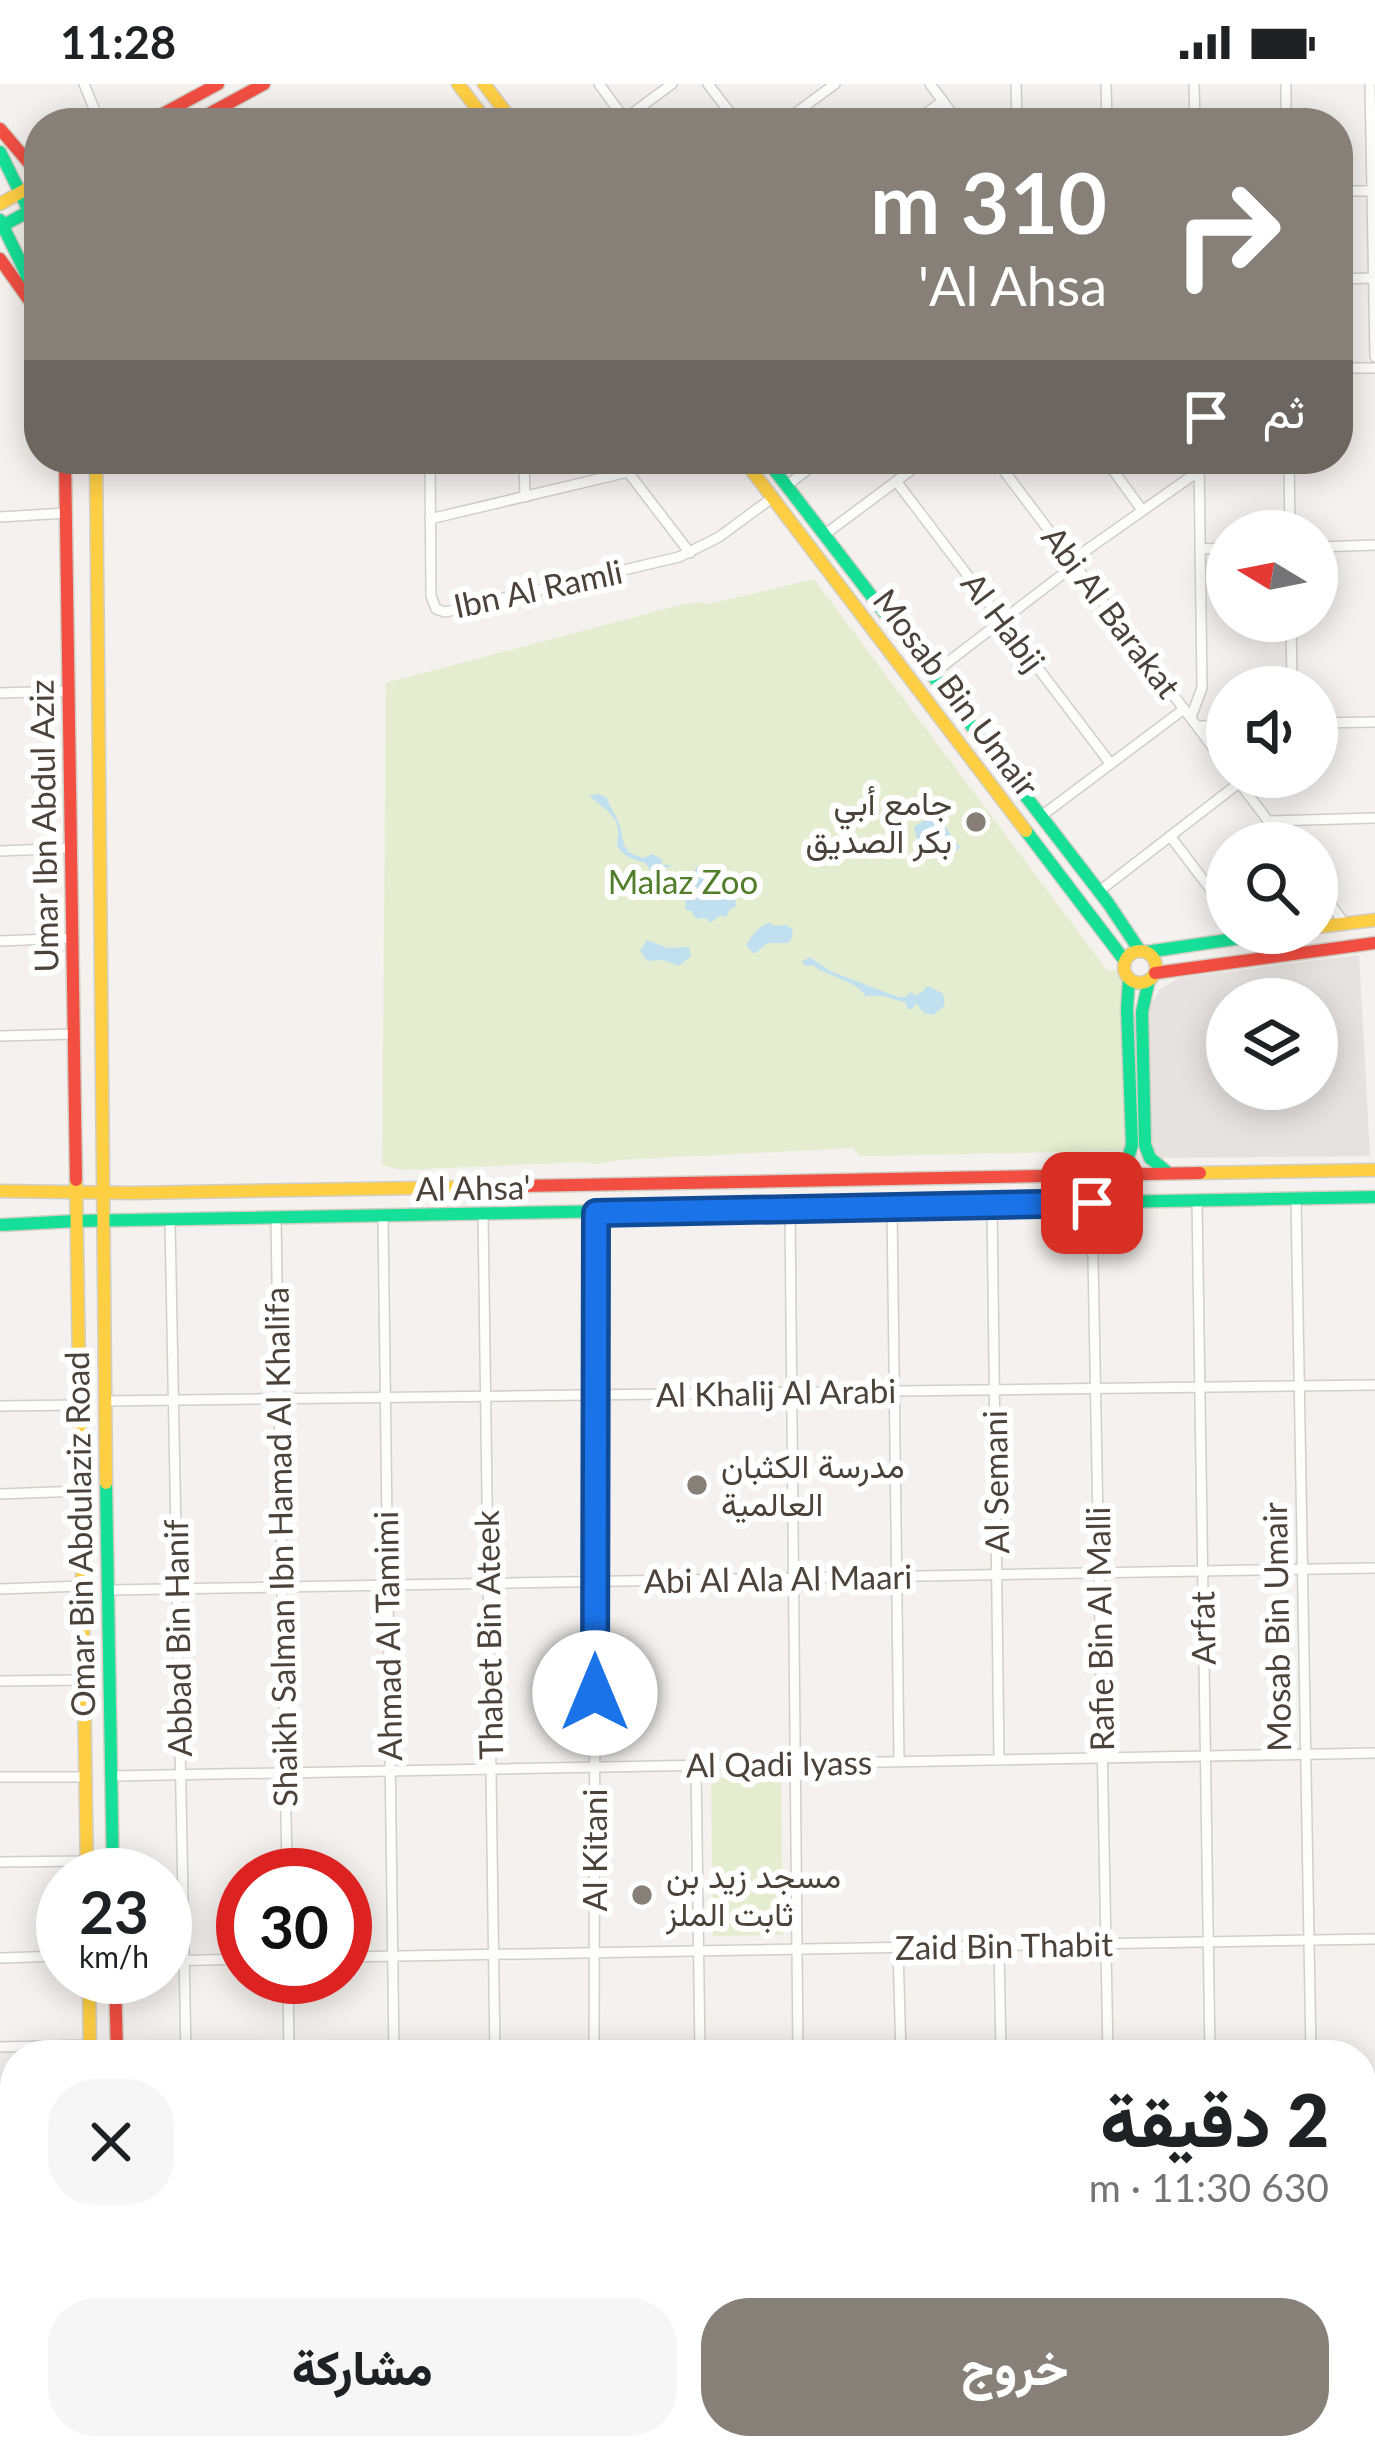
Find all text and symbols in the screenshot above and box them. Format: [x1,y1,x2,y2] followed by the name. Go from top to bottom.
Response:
[60,15,176,69] text: 11:28
[870,151,1107,252] text: 310 m
[1149,156,1305,312] icon: right
[918,253,1107,318] text: Al Ahsa'
[1173,384,1239,450] icon: arrive
[1263,384,1305,438] text: ثم
[1206,510,1338,642] north arrow
[1206,510,1338,1110] map controls
[1034,518,1190,705] street label: Abi Al Barakat
[450,551,626,625] street label: Ibn Al Ramli
[954,564,1054,679] street label: Al Habij
[866,581,1048,804] street label: Mosab Bin Umair
[1206,666,1338,798] button: sound
[20,679,66,973] street label: Umar Ibn Abdul Aziz
[805,782,952,862] place label: جامع أبي بكر الصديق
[963,809,989,835] marker: جامع أبي بكر الصديق
[1206,822,1338,954] button: search
[608,861,758,901] park label: Malaz Zoo
[1206,978,1338,1110] button: layers
[1041,1152,1143,1254] pin
[415,1166,531,1208] street label: Al Ahsa'
[1059,1170,1125,1236] icon: arrive
[255,1287,305,1807] street label: Shaikh Salman Ibn Hamad Al Khalifa
[56,1351,102,1717] street label: Omar Bin Abdulaziz Road
[655,1370,897,1414] street label: Al Khalij Al Arabi
[974,1410,1016,1554] street label: Al Semani
[721,1445,905,1524] place label: مدرسة الكثبان العالمية
[684,1472,710,1498] marker: مدرسة الكثبان العالمية
[1254,1502,1298,1752] street label: Mosab Bin Umair
[1077,1506,1121,1752] street label: Rafie Bin Al Malli
[466,1510,510,1760] street label: Thabet Bin Ateek
[365,1511,409,1761] street label: Ahmad Al Tamimi
[155,1519,199,1757] street label: Abbad Bin Hanif
[643,1556,913,1600] street label: Abi Al Ala Al Maari
[1181,1591,1223,1665] street label: Arfat
[532,1630,658,1756] position arrow
[686,1741,872,1785] street label: Al Qadi Iyass
[574,1789,614,1911] street label: Al Kitani
[216,1848,372,2004] speed limit sign: 30
[665,1855,841,1935] place label: مسجد زيد بن ثابت الملز
[79,1875,149,1947] text: 23
[629,1882,655,1908] marker: مسجد زيد بن ثابت الملز
[895,1923,1113,1967] street label: Zaid Bin Thabit
[79,1938,149,1974] text: km/h
[1100,2076,1329,2162] text: 2 دقيقة
[48,2079,174,2205] button: close
[1089,2164,1329,2210] text: 630 m · 11:30
[48,2298,677,2436] button: مشاركة
[701,2298,1329,2436] button: خروج

